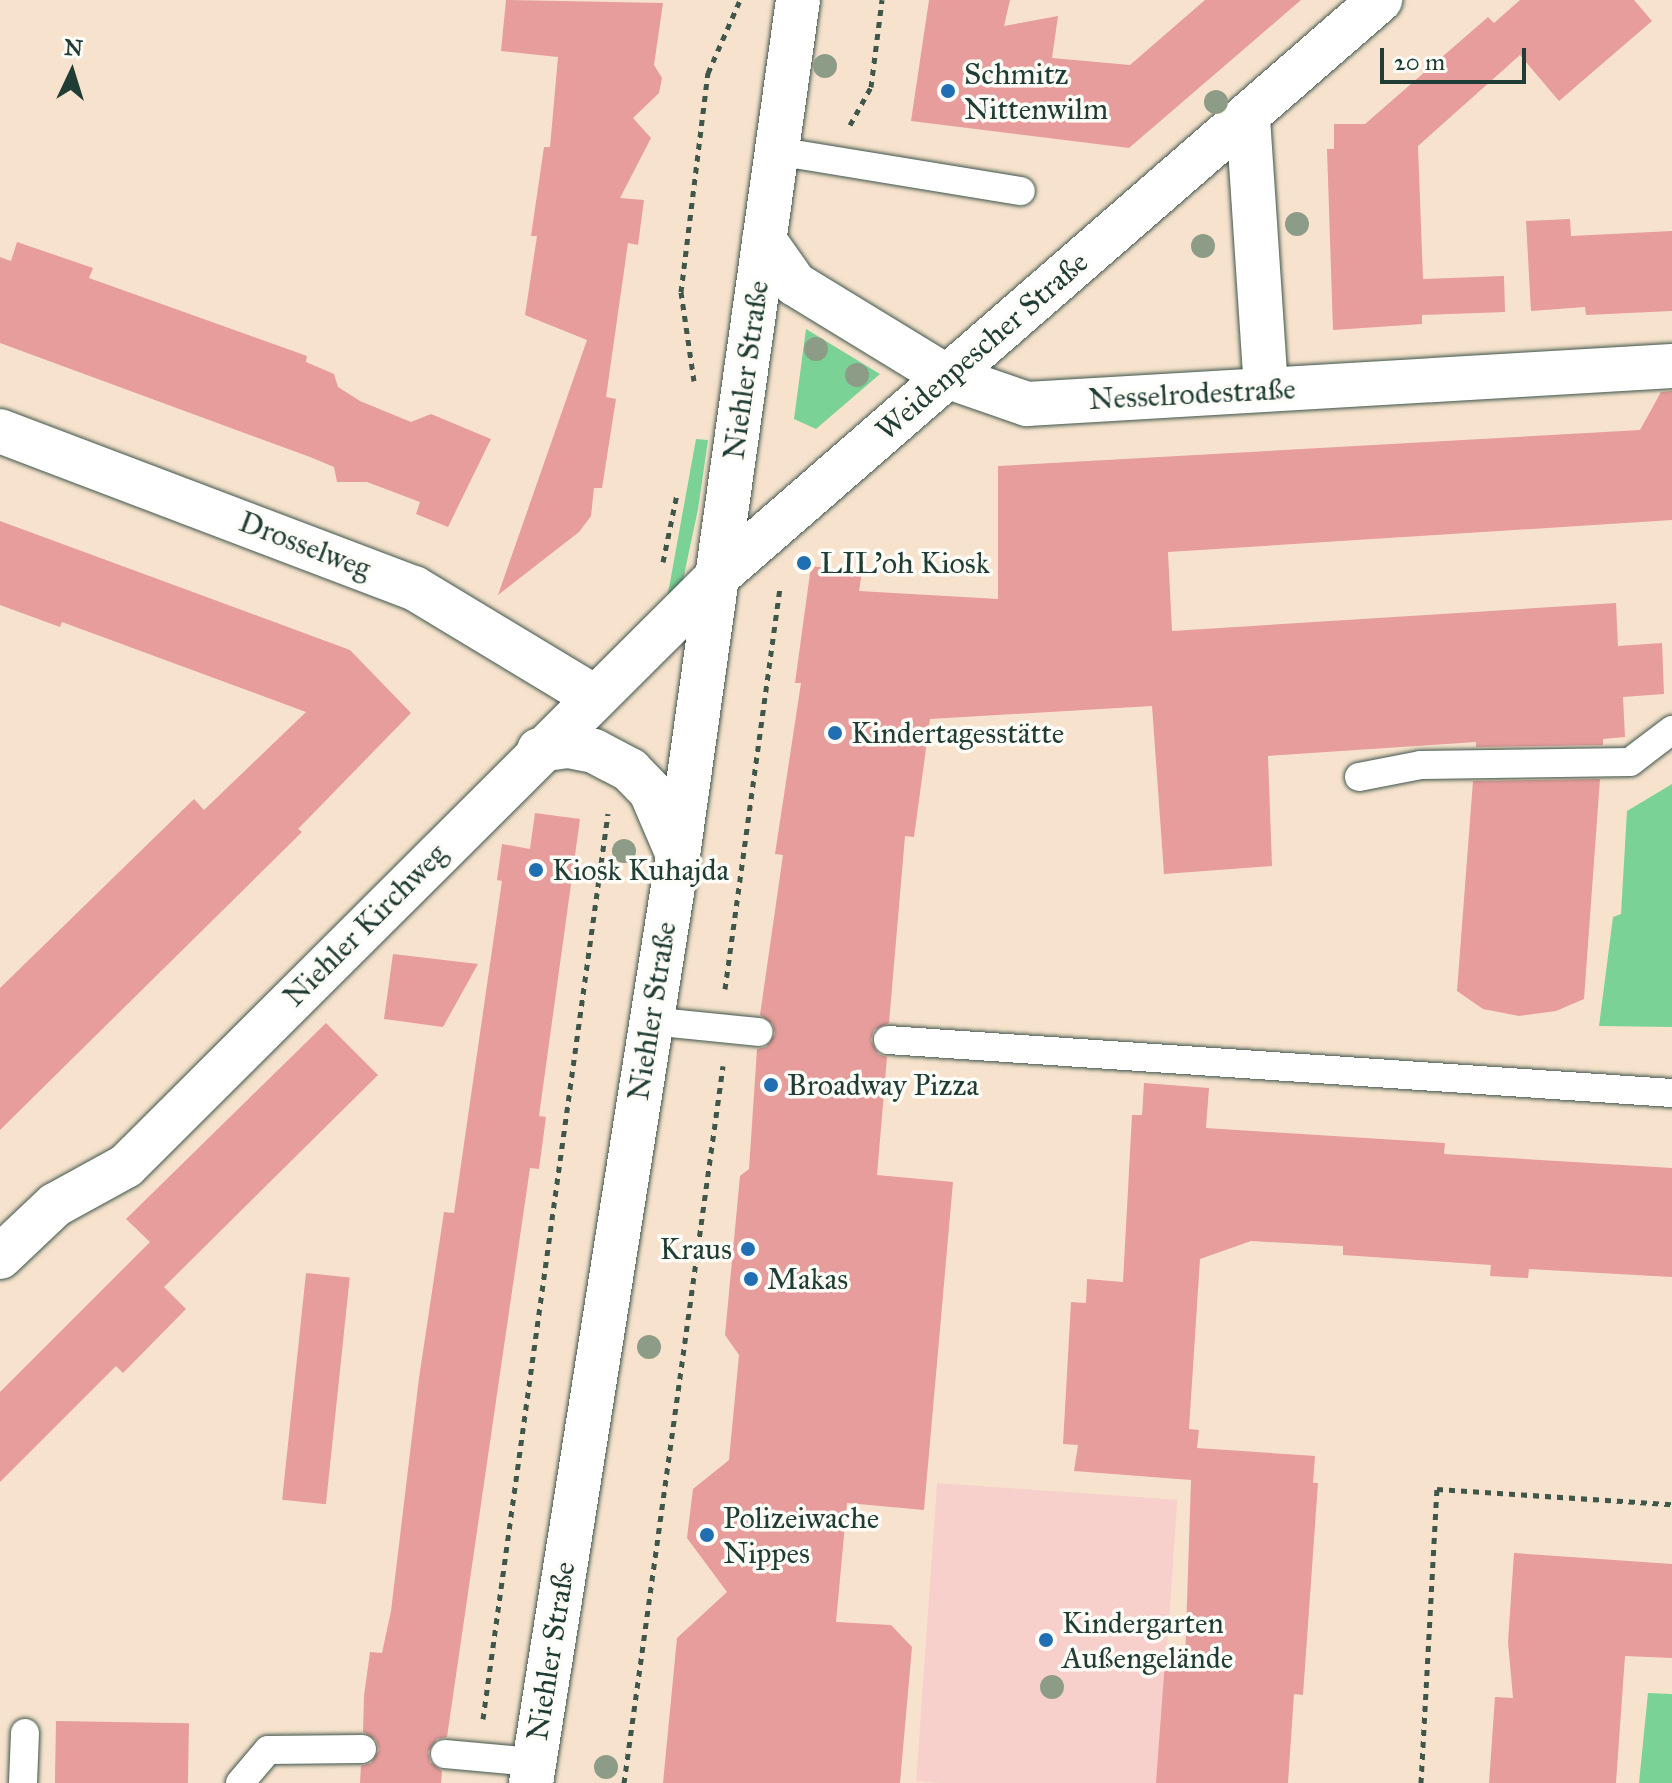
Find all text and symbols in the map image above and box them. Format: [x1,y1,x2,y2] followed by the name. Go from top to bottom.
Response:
[32,32,112,112] north arrow
[1384,32,1530,82] scale bar
[63,33,84,62] text: N
[1394,47,1445,77] text: 20 m
[964,56,1108,126] place label: Schmitz Nittenwilm
[939,82,957,100] marker: Schmitz Nittenwilm
[869,244,1095,448] street label: Weidenpescher Straße
[716,278,776,462] street label: Niehler Straße
[1087,371,1297,417] street label: Nesselrodestraße
[234,503,376,587] street label: Drosselweg
[820,545,990,581] place label: LIL'oh Kiosk
[795,554,813,572] marker: LIL'oh Kiosk
[851,715,1064,751] place label: Kindertagesstätte
[826,724,844,742] marker: Kindertagesstätte
[276,836,454,1014] street label: Niehler Kirchweg
[552,852,729,888] place label: Kiosk Kuhajda
[527,861,545,879] marker: Kiosk Kuhajda
[620,919,684,1103] street label: Niehler Straße
[787,1067,979,1103] place label: Broadway Pizza
[762,1076,780,1094] marker: Broadway Pizza
[660,1231,732,1267] place label: Kraus
[739,1240,757,1258] marker: Kraus
[767,1261,848,1297] place label: Makas
[742,1270,760,1288] marker: Makas
[723,1500,879,1570] place label: Polizeiwache Nippes
[698,1526,716,1544] marker: Polizeiwache Nippes
[519,1559,583,1743] street label: Niehler Straße
[1062,1605,1233,1676] place label: Kindergarten Außengelände
[1037,1631,1055,1649] marker: Kindergarten Außengelände

